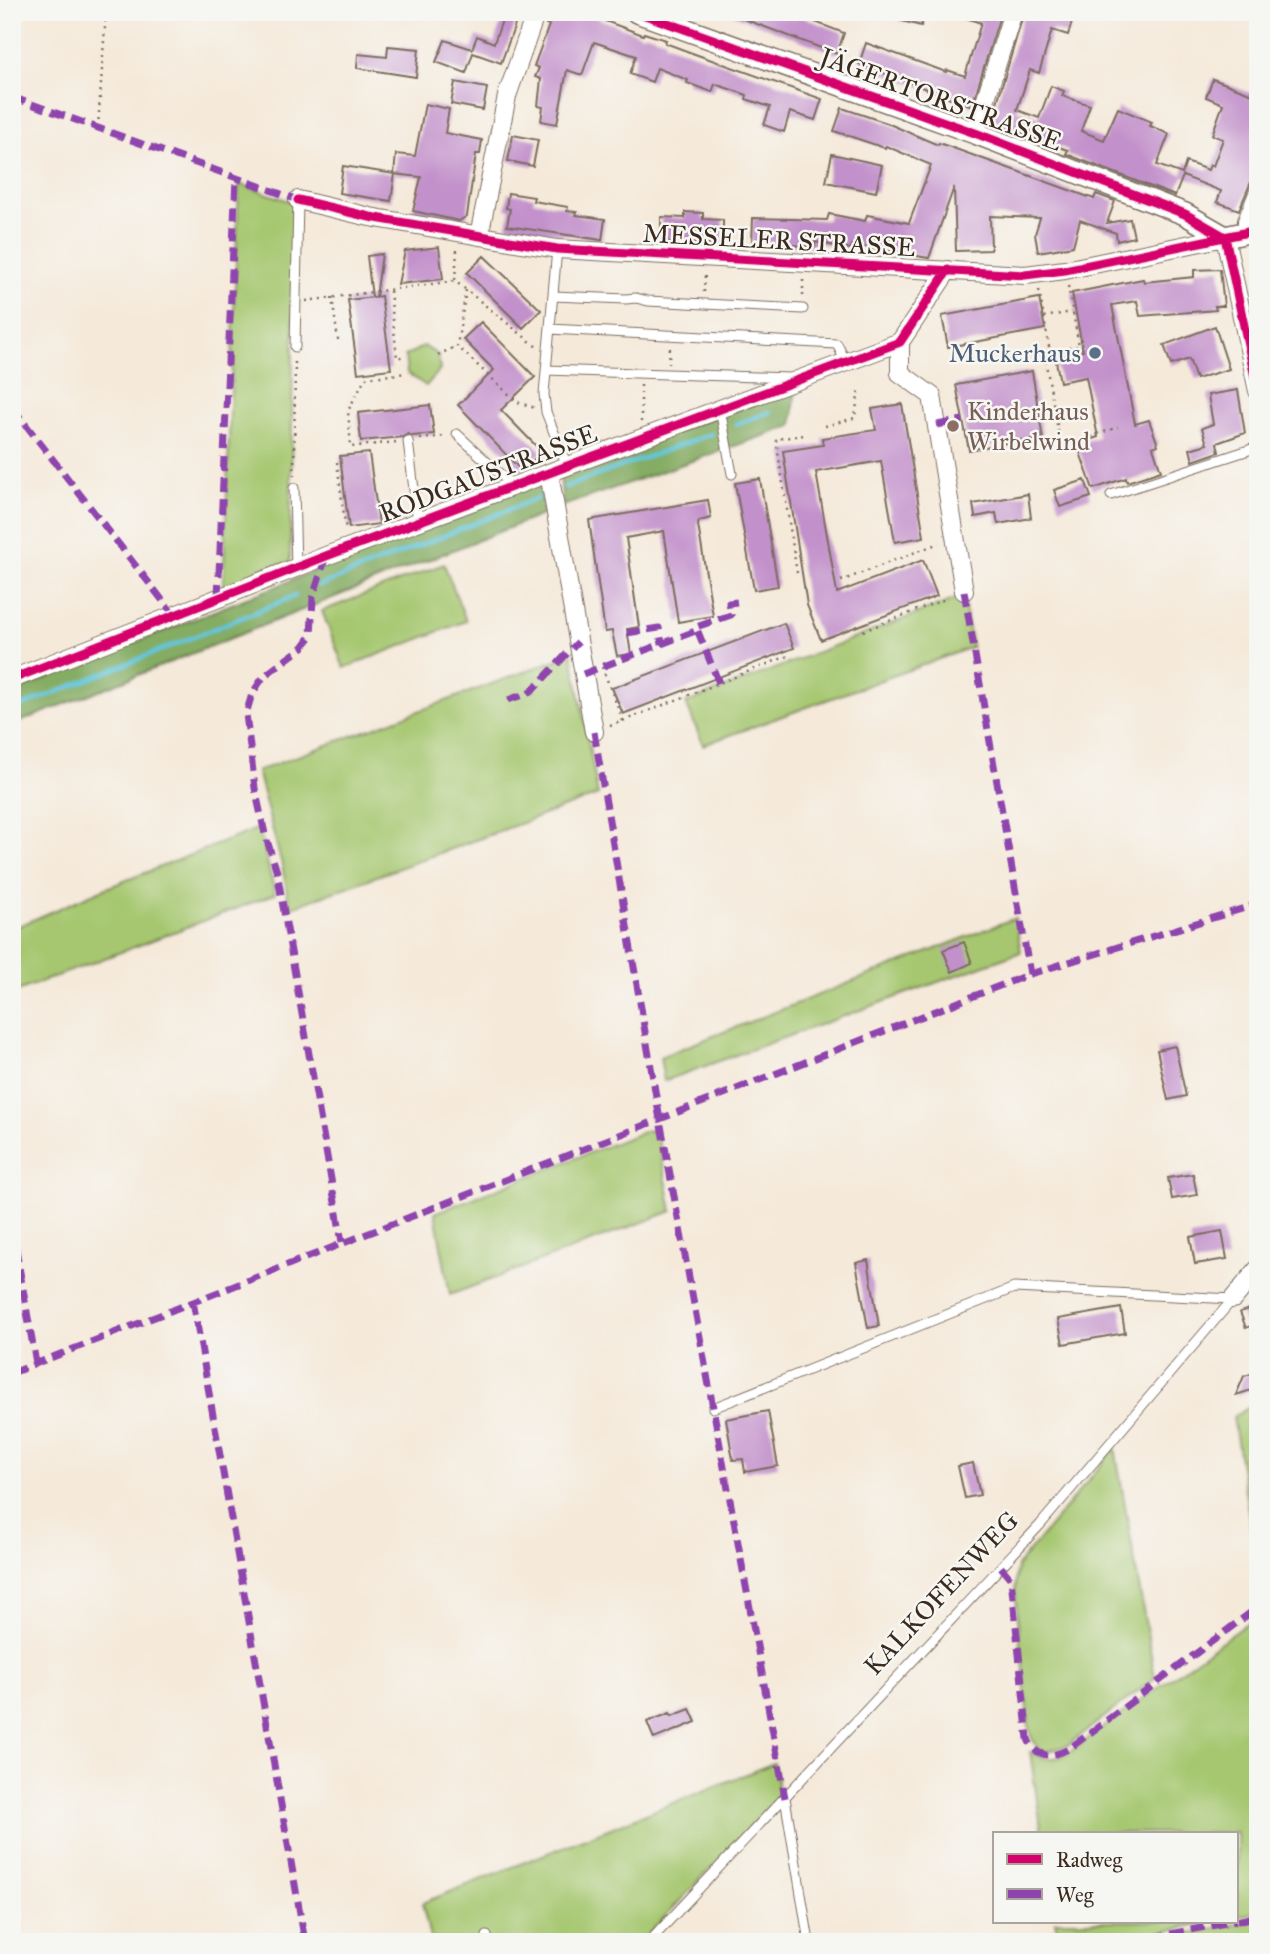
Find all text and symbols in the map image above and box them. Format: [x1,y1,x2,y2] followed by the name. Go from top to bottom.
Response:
[813,39,1066,158] street label: JÄGERTORSTRASSE
[642,217,916,263] street label: MESSELER STRASSE
[949,337,1081,369] place label: Muckerhaus
[1087,345,1103,361] marker: Muckerhaus
[967,395,1090,457] place label: Kinderhaus Wirbelwind
[375,417,601,529] street label: RODGAUSTRASSE
[945,418,961,434] marker: Kinderhaus Wirbelwind
[857,1504,1025,1682] street label: KALKOFENWEG
[993,1832,1238,1923] legend
[1056,1847,1122,1873] text: Radweg
[1056,1882,1094,1908] text: Weg

